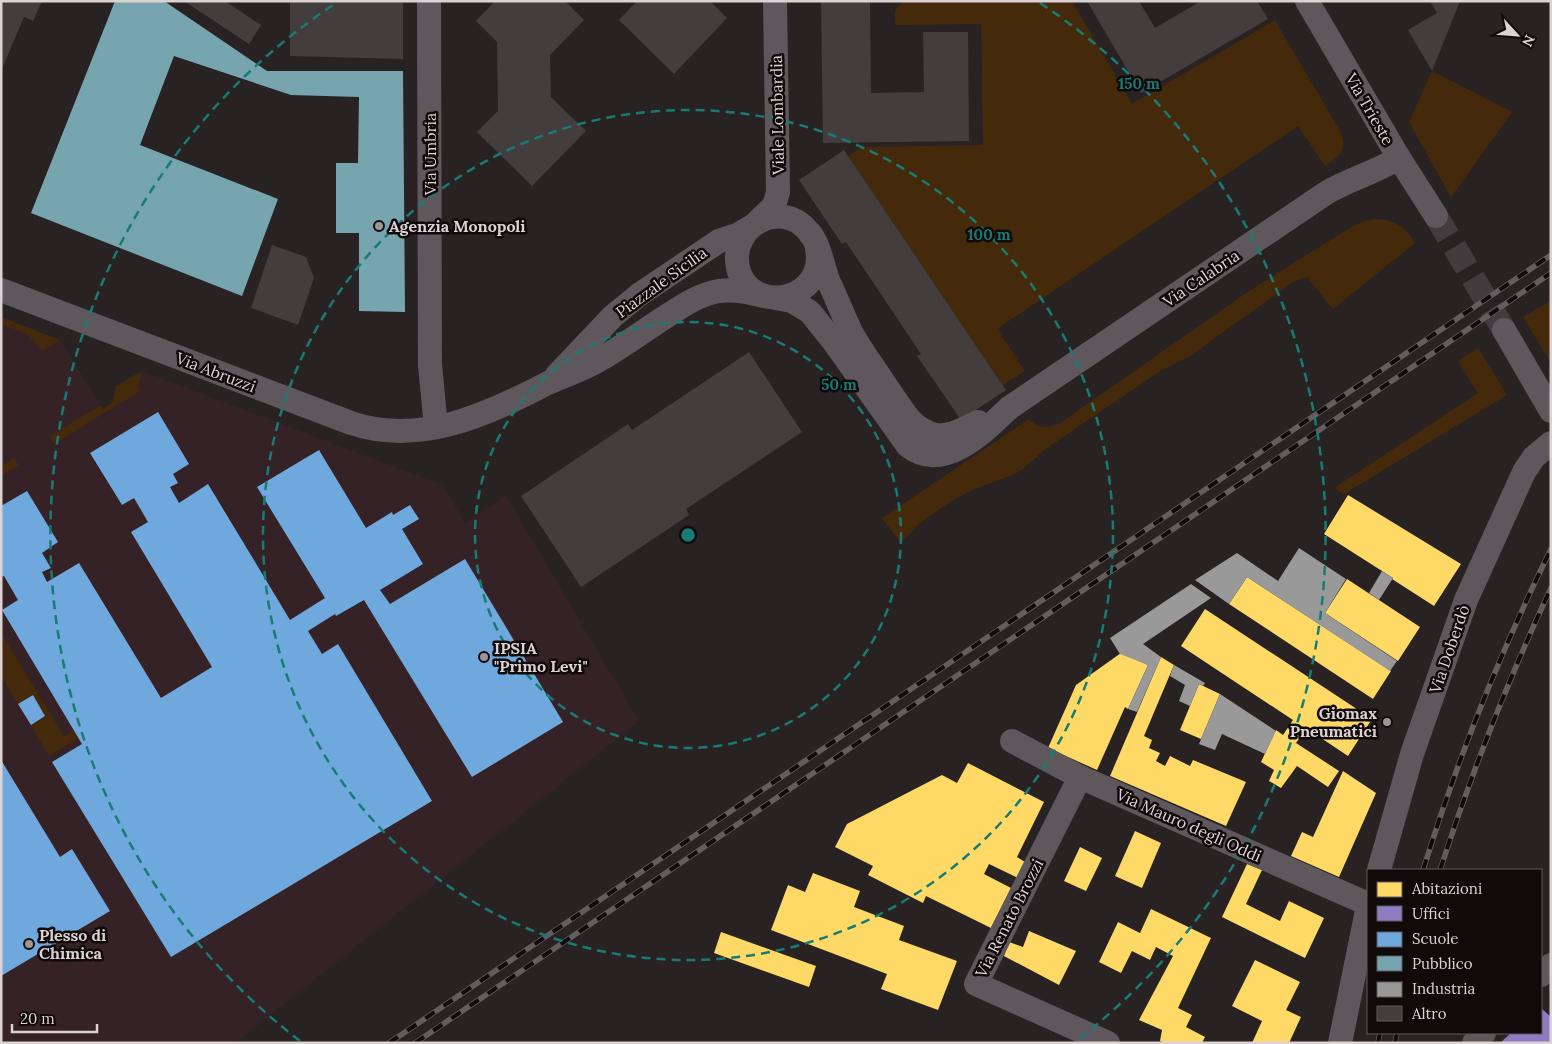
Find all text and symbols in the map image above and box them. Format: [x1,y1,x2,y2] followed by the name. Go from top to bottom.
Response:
[1492,10,1542,60] north arrow
[1518,32,1539,50] text: N
[766,55,788,176] street label: Viale Lombardia
[1341,69,1399,149] street label: Via Trieste
[1118,74,1160,93] text: 150 m
[420,113,440,196] street label: Via Umbria
[389,216,526,236] place label: Agenzia Monopoli
[373,220,385,232] marker: Agenzia Monopoli
[968,225,1011,244] text: 100 m
[612,242,710,322] street label: Piazzale Sicilia
[1158,245,1243,312] street label: Via Calabria
[172,347,259,396] street label: Via Abruzzi
[821,375,857,394] text: 50 m
[679,526,697,544] centre of rings
[1424,602,1473,697] street label: Via Doberdò
[494,638,588,676] place label: IPSIA "Primo Levi"
[478,651,490,663] marker: IPSIA "Primo Levi"
[1290,703,1377,741] place label: Giomax Pneumatici
[1381,716,1393,728] marker: Giomax Pneumatici
[1112,784,1265,866] street label: Via Mauro degli Oddi
[970,855,1047,981] street label: Via Renato Brozzi
[1367,869,1542,1034] legend
[1411,879,1482,898] text: Abitazioni
[1412,904,1450,923] text: Uffici
[39,925,106,963] place label: Plesso di Chimica
[1412,929,1458,948] text: Scuole
[23,938,35,950] marker: Plesso di Chimica
[1412,954,1473,973] text: Pubblico
[1412,979,1475,998] text: Industria
[12,1002,98,1034] scale bar
[1411,1004,1447,1023] text: Altro
[20,1009,55,1028] text: 20 m

